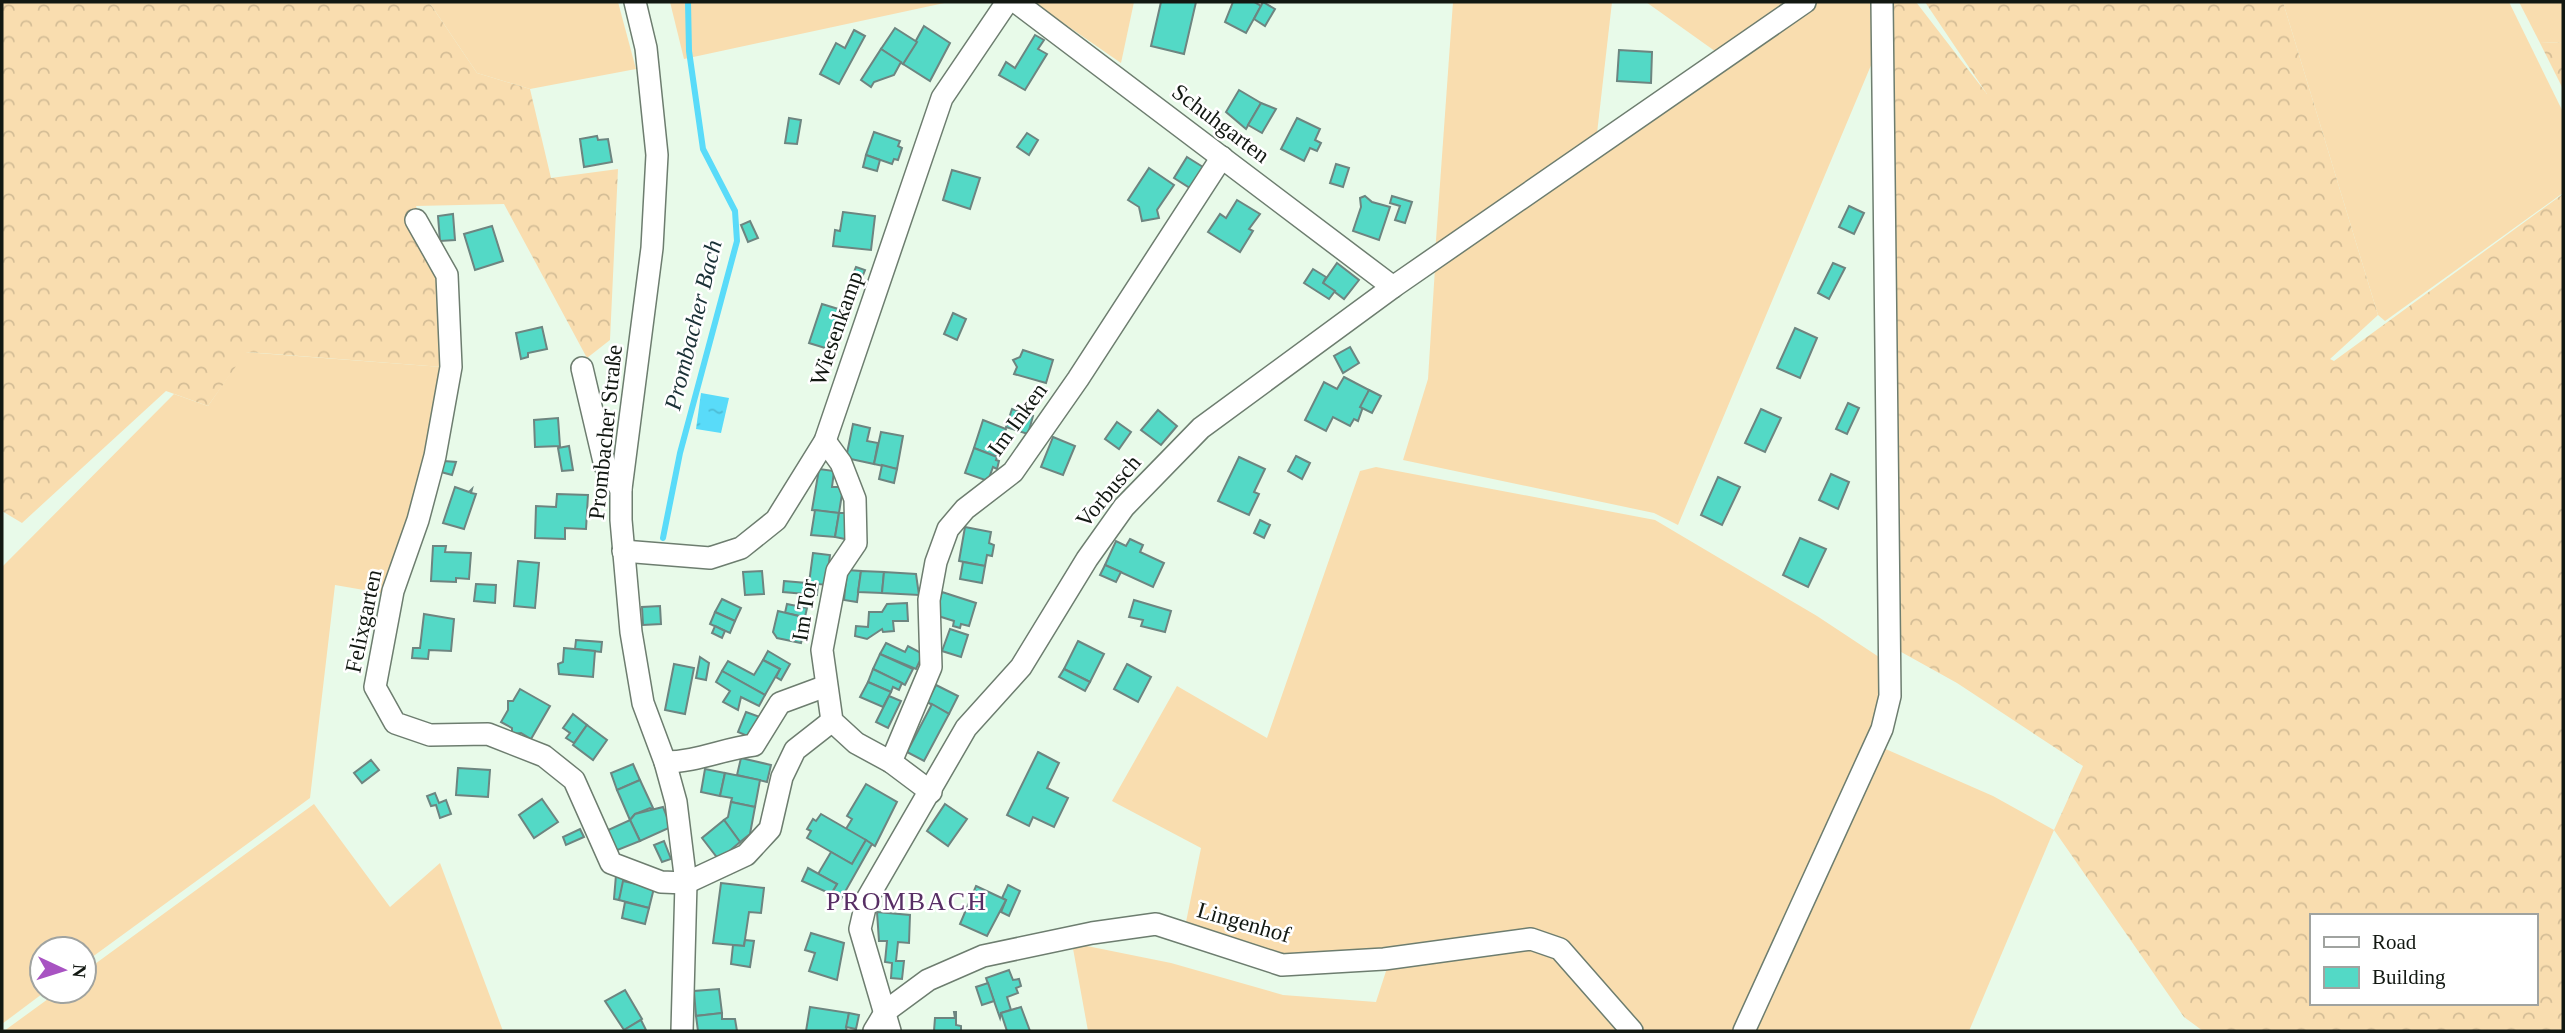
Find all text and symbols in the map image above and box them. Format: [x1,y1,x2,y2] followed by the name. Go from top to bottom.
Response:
[1167,79,1275,168] street label: Schuhgarten
[659,237,727,414] water label: Prombacher Bach
[805,268,868,389] street label: Wiesenkamp
[584,343,627,521] street label: Prombacher Straße
[983,378,1052,460] street label: Im Inken
[1071,450,1146,532] street label: Vorbusch
[340,567,387,675] street label: Felixgarten
[787,577,822,643] street label: Im Tor
[826,887,988,916] district label: PROMBACH
[1194,897,1294,948] street label: Lingenhof
[2310,914,2537,1005] legend
[2372,930,2417,954] text: Road
[28,935,98,1005] north arrow
[68,964,90,979] text: N
[2372,965,2446,989] text: Building

